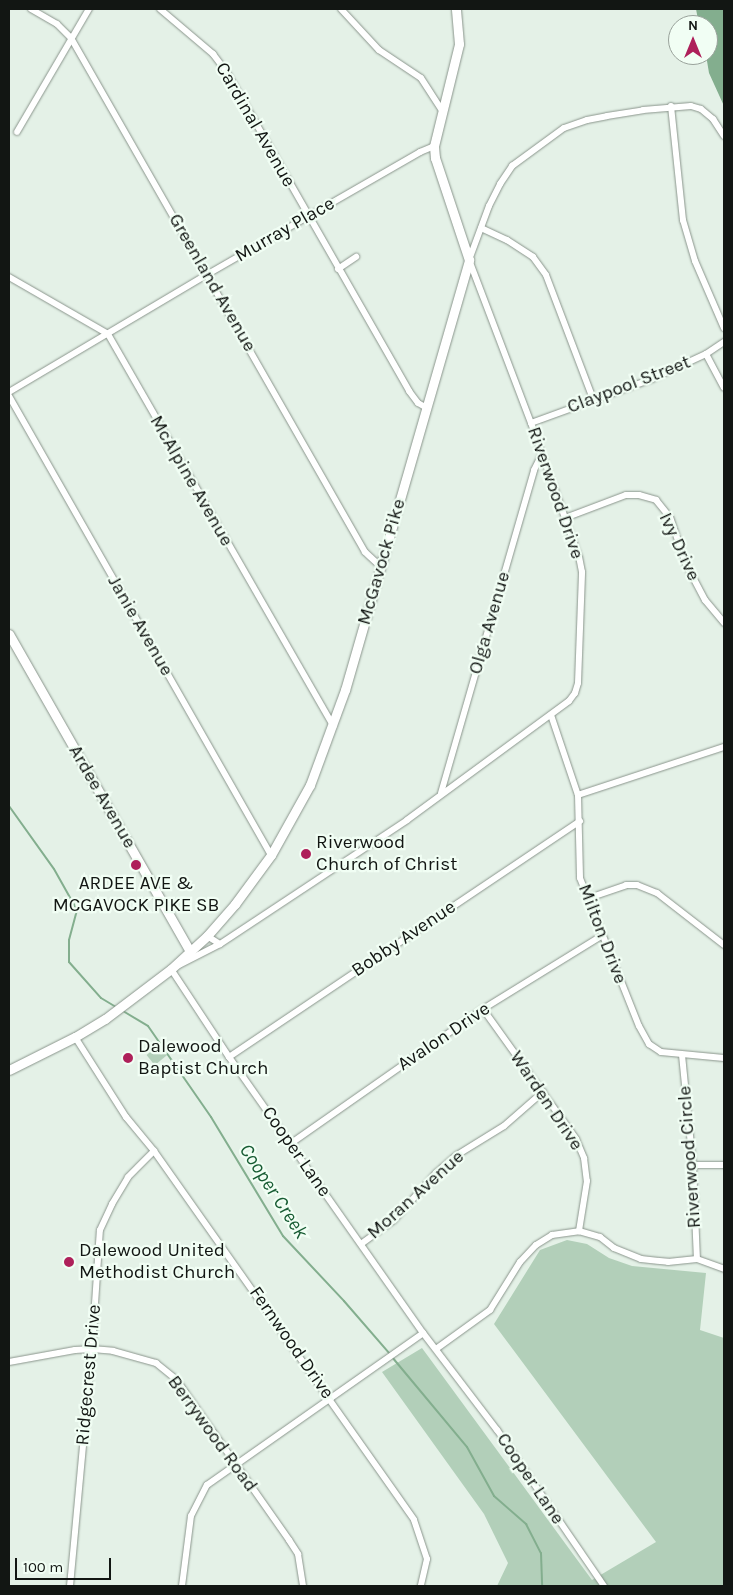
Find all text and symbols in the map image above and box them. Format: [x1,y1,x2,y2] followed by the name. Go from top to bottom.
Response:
[668,15,718,65] north arrow
[688,17,698,34] text: N
[210,59,300,191] street label: Cardinal Avenue
[231,192,339,268] street label: Murray Place
[163,210,261,356] street label: Greenland Avenue
[564,351,694,419] street label: Claypool Street
[144,412,238,550] street label: McAlpine Avenue
[522,424,588,562] street label: Riverwood Drive
[353,496,411,628] street label: McGavock Pike
[653,509,705,585] street label: Ivy Drive
[464,569,516,677] street label: Olga Avenue
[102,572,178,680] street label: Janie Avenue
[63,741,141,853] street label: Ardee Avenue
[316,832,457,876] place label: Riverwood Church of Christ
[300,848,312,860] marker: Riverwood Church of Christ
[130,859,142,871] marker: ARDEE AVE & MCGAVOCK PIKE SB
[53,873,219,917] place label: ARDEE AVE & MCGAVOCK PIKE SB
[573,881,631,987] street label: Milton Drive
[348,896,460,982] street label: Bobby Avenue
[393,998,495,1076] street label: Avalon Drive
[138,1036,269,1080] place label: Dalewood Baptist Church
[504,1047,588,1155] street label: Warden Drive
[122,1052,134,1064] marker: Dalewood Baptist Church
[674,1085,706,1229] street label: Riverwood Circle
[256,1102,336,1202] street label: Cooper Lane
[234,1139,314,1243] water label: Cooper Creek
[363,1146,469,1244] street label: Moran Avenue
[79,1240,235,1284] place label: Dalewood United Methodist Church
[63,1256,75,1268] marker: Dalewood United Methodist Church
[244,1282,338,1404] street label: Fernwood Drive
[71,1304,107,1446] street label: Ridgecrest Drive
[162,1371,262,1497] street label: Berrywood Road
[491,1429,569,1529] street label: Cooper Lane
[18,1548,114,1580] scale bar
[23,1558,63,1576] text: 100 m

